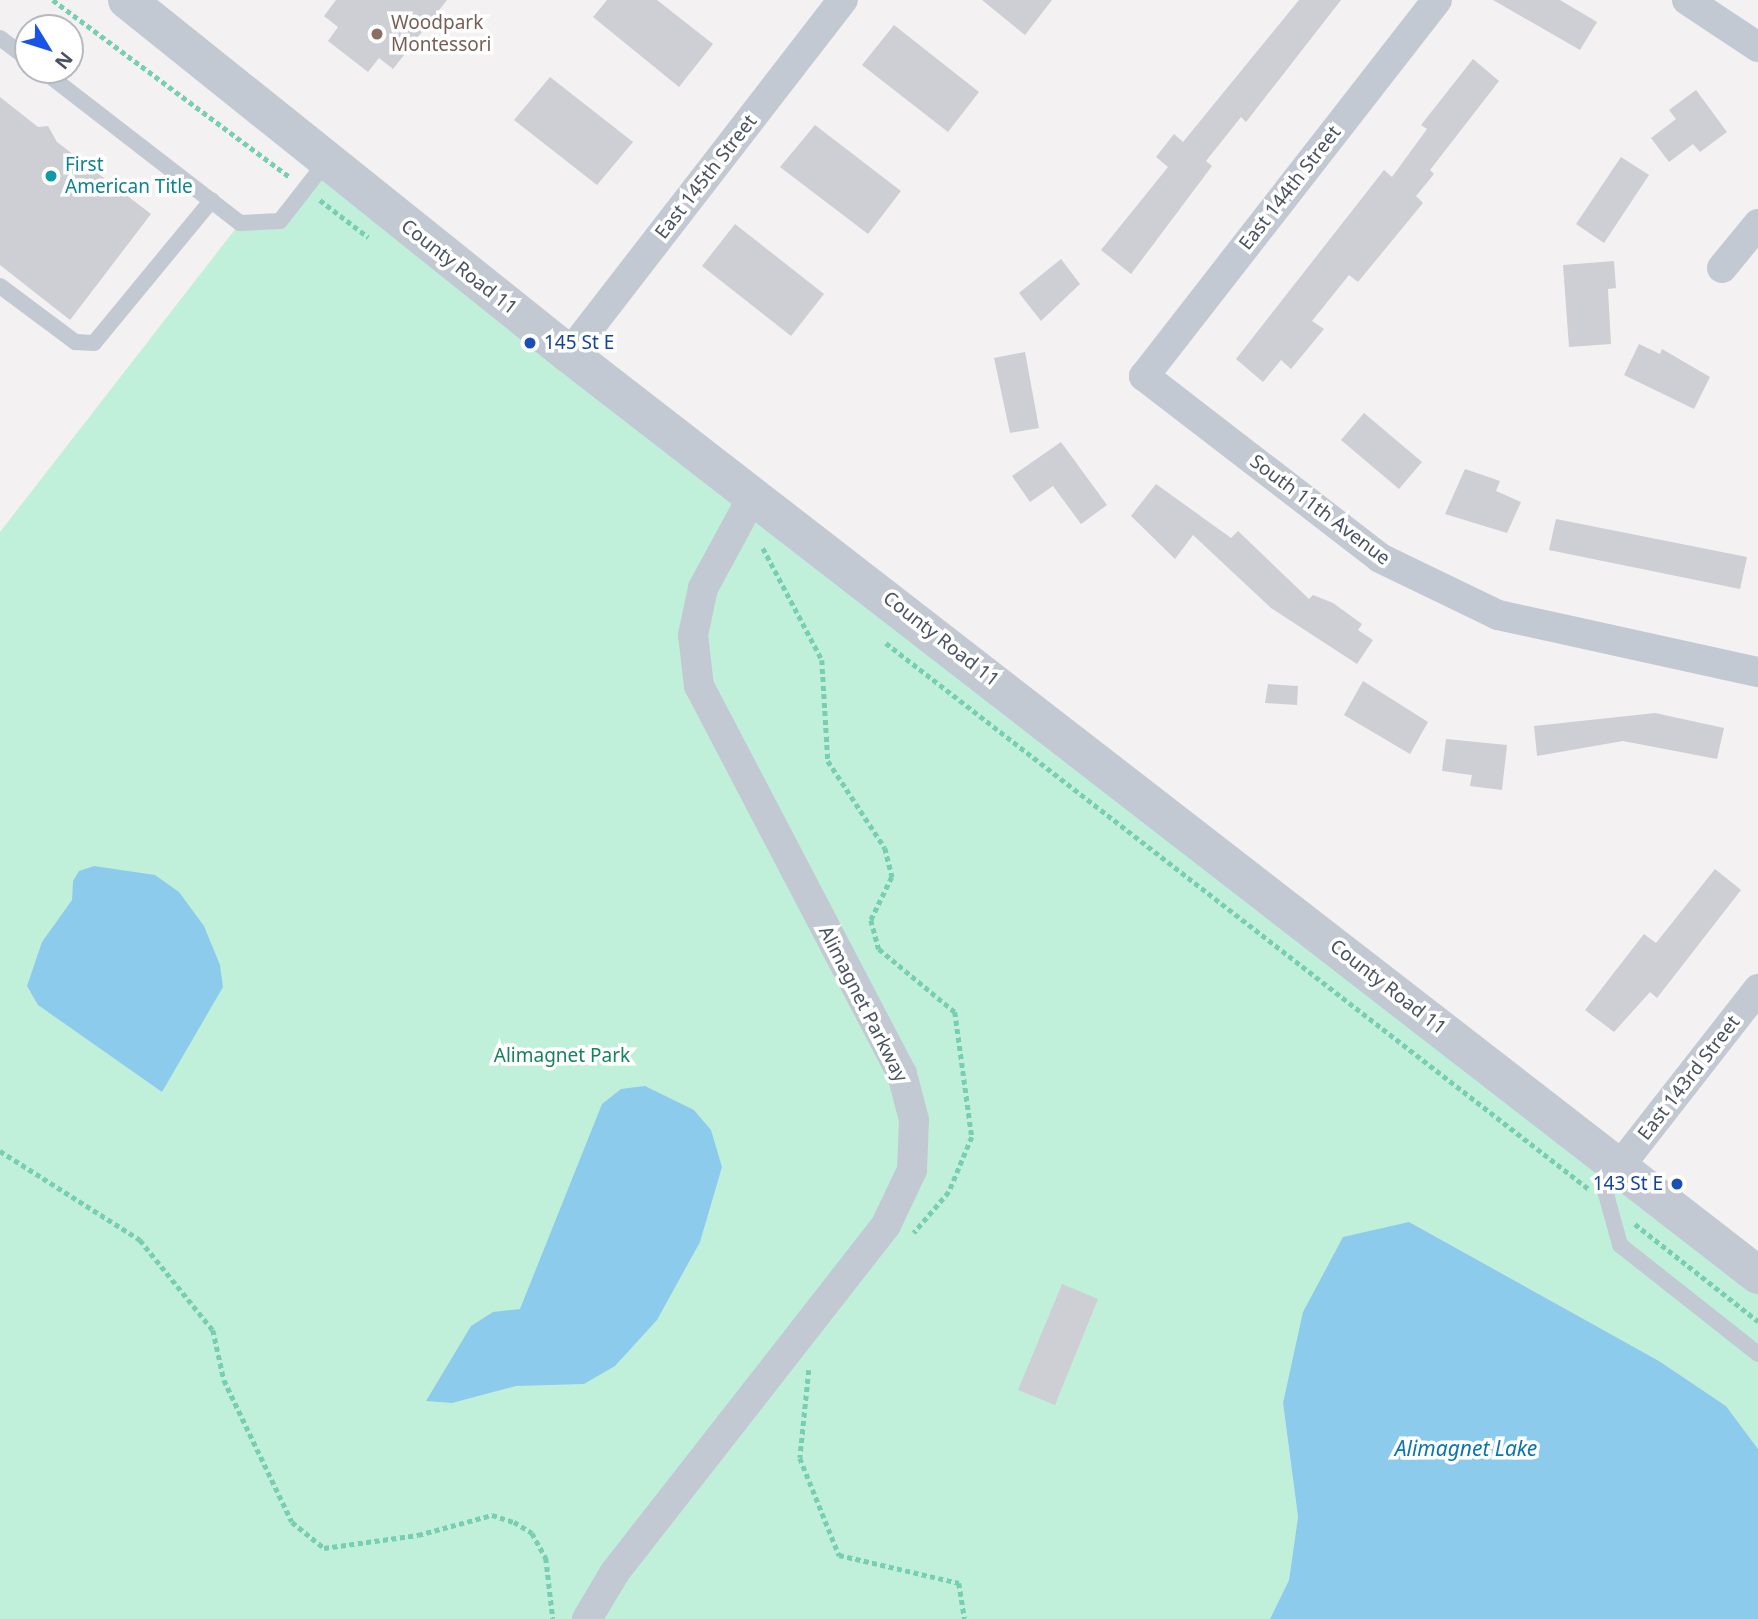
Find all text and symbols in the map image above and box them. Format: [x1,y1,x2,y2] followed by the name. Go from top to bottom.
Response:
[391,12,491,56] place label: Woodpark Montessori
[14,14,84,84] north arrow
[369,26,385,42] marker: Woodpark Montessori
[49,47,79,75] text: N
[650,110,762,244] street label: East 145th Street
[1234,121,1346,255] street label: East 144th Street
[65,154,193,198] place label: First American Title
[43,168,59,184] marker: First American Title
[397,215,521,319] street label: County Road 11
[544,332,614,354] place label: 145 St E
[522,335,538,351] marker: 145 St E
[1246,450,1394,570] street label: South 11th Avenue
[879,587,1003,691] street label: County Road 11
[814,922,912,1086] street label: Alimagnet Parkway
[1326,935,1450,1039] street label: County Road 11
[1633,1011,1745,1145] street label: East 143rd Street
[494,1045,630,1067] park label: Alimagnet Park
[1593,1173,1663,1195] place label: 143 St E
[1669,1176,1685,1192] marker: 143 St E
[1395,1435,1537,1461] water label: Alimagnet Lake

